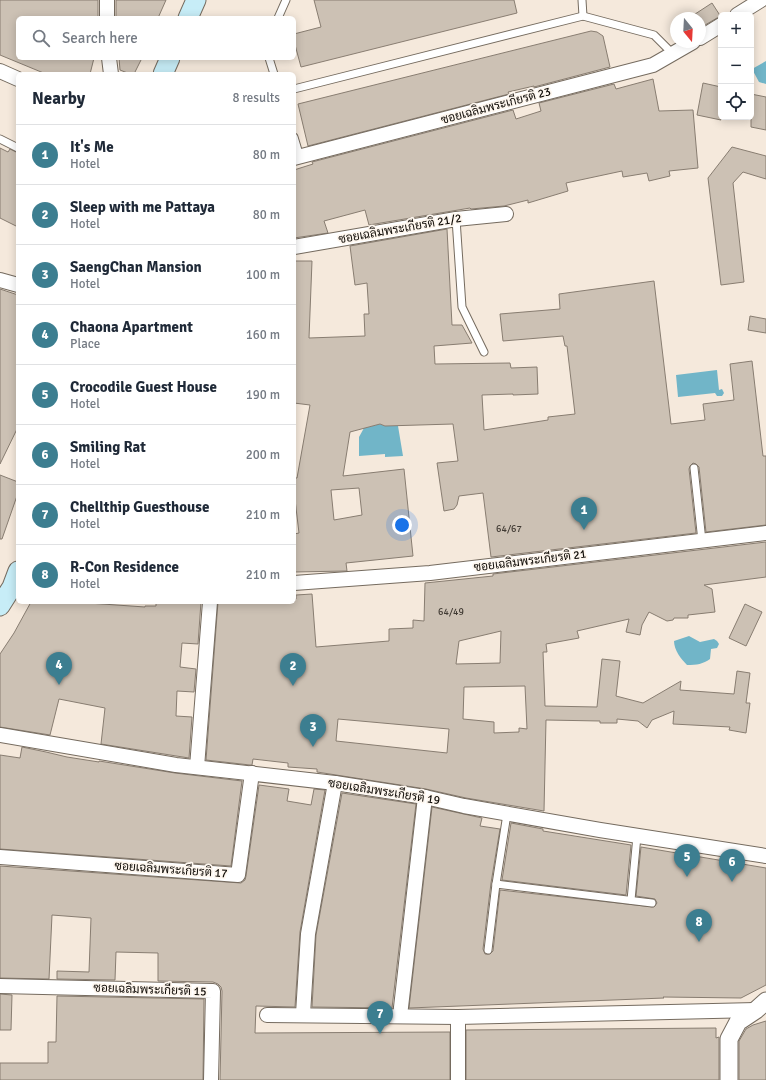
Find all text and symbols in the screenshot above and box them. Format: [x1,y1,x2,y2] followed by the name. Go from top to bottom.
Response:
[670,12,706,48] north arrow
[718,12,754,120] map controls
[718,12,754,48] button: +
[16,16,296,60] search box
[30,27,52,49] icon: search
[62,29,138,47] text: Search here
[718,48,754,84] button: −
[439,83,553,128] street label: ซอยเฉลิมพระเกียรติ 23
[718,84,754,120] button: locate
[32,88,85,109] text: Nearby
[232,90,280,106] text: 8 results
[70,138,114,156] text: It's Me
[41,147,49,163] text: 1
[253,147,280,163] text: 80 m
[70,156,100,172] text: Hotel
[70,198,215,216] text: Sleep with me Pattaya
[41,207,49,223] text: 2
[253,207,280,223] text: 80 m
[337,210,463,247] street label: ซอยเฉลิมพระเกียรติ 21/2
[70,216,100,232] text: Hotel
[70,258,202,276] text: SaengChan Mansion
[41,267,49,283] text: 3
[246,267,280,283] text: 100 m
[70,276,100,292] text: Hotel
[70,318,193,336] text: Chaona Apartment
[41,327,49,343] text: 4
[246,327,280,343] text: 160 m
[70,336,100,352] text: Place
[70,378,217,396] text: Crocodile Guest House
[41,387,49,403] text: 5
[246,387,280,403] text: 190 m
[70,396,100,412] text: Hotel
[70,438,146,456] text: Smiling Rat
[41,447,49,463] text: 6
[246,447,280,463] text: 200 m
[70,456,100,472] text: Hotel
[571,497,597,530] pin: 1
[70,498,209,516] text: Chellthip Guesthouse
[41,507,49,523] text: 7
[246,507,280,523] text: 210 m
[392,515,412,535] your location
[70,516,100,532] text: Hotel
[496,523,522,535] house number: 64/67
[473,546,587,575] street label: ซอยเฉลิมพระเกียรติ 21
[70,558,179,576] text: R-Con Residence
[41,567,49,583] text: 8
[246,567,280,583] text: 210 m
[70,576,100,592] text: Hotel
[438,606,464,618] house number: 64/49
[46,652,72,685] pin: 4
[280,653,306,686] pin: 2
[300,714,326,747] pin: 3
[327,775,441,808] street label: ซอยเฉลิมพระเกียรติ 19
[674,844,700,877] pin: 5
[719,849,745,882] pin: 6
[114,858,228,881] street label: ซอยเฉลิมพระเกียรติ 17
[686,909,712,942] pin: 8
[93,980,207,999] street label: ซอยเฉลิมพระเกียรติ 15
[367,1001,393,1034] pin: 7

